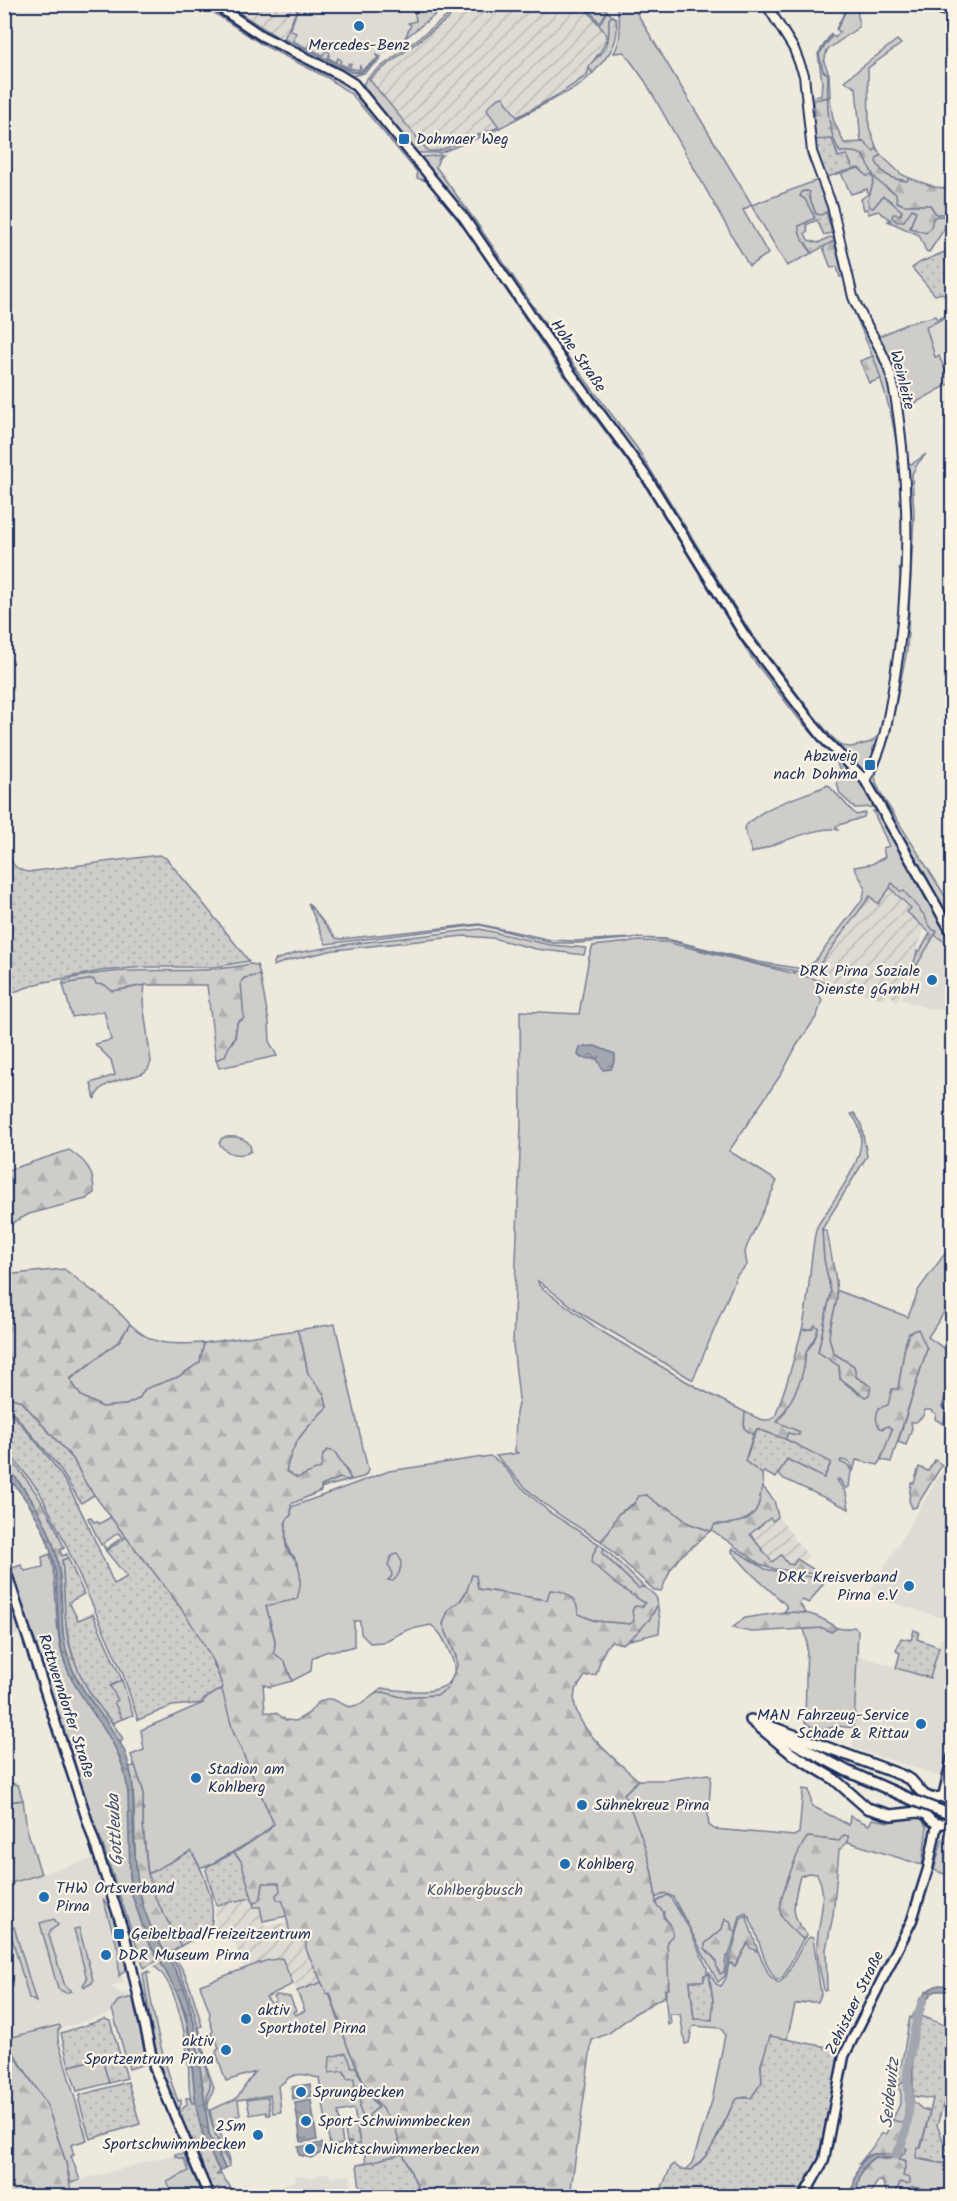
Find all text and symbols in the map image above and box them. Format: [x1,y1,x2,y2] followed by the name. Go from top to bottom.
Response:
[352,19,366,33] marker: Mercedes-Benz
[308,33,410,58] place label: Mercedes-Benz
[416,127,509,152] place label: Dohmaer Weg
[397,132,411,146] marker: Dohmaer Weg
[544,314,612,398] street label: Hohe Straße
[883,348,921,412] street label: Weinleite
[773,744,858,787] place label: Abzweig nach Dohma
[863,758,877,772] marker: Abzweig nach Dohma
[799,959,920,1002] place label: DRK Pirna Soziale Dienste gGmbH
[925,973,939,987] marker: DRK Pirna Soziale Dienste gGmbH
[777,1565,898,1608] place label: DRK Kreisverband Pirna e.V
[902,1579,916,1593] marker: DRK Kreisverband Pirna e.V
[31,1631,101,1781] street label: Rottwerndorfer Straße
[757,1703,909,1746] place label: MAN Fahrzeug-Service Schade & Rittau
[914,1717,928,1731] marker: MAN Fahrzeug-Service Schade & Rittau
[208,1757,285,1800] place label: Stadion am Kohlberg
[189,1771,203,1785] marker: Stadion am Kohlberg
[100,1792,132,1867] water label: Gottleuba
[594,1793,709,1818] place label: Sühnekreuz Pirna
[575,1798,589,1812] marker: Sühnekreuz Pirna
[577,1852,635,1877] place label: Kohlberg
[558,1857,572,1871] marker: Kohlberg
[56,1876,175,1919] place label: THW Ortsverband Pirna
[427,1878,523,1903] park label: Kohlbergbusch
[37,1890,51,1904] marker: THW Ortsverband Pirna
[131,1922,311,1947] place label: Geibeltbad/Freizeitzentrum
[112,1927,126,1941] marker: Geibeltbad/Freizeitzentrum
[118,1943,249,1968] place label: DDR Museum Pirna
[819,1947,891,2059] street label: Zehistaer Straße
[99,1948,113,1962] marker: DDR Museum Pirna
[258,1998,366,2041] place label: aktiv Sporthotel Pirna
[239,2012,253,2026] marker: aktiv Sporthotel Pirna
[84,2029,214,2072] place label: aktiv Sportzentrum Pirna
[219,2043,233,2057] marker: aktiv Sportzentrum Pirna
[873,2054,909,2129] water label: Seidewitz
[313,2080,404,2105] place label: Sprungbecken
[294,2085,308,2099] marker: Sprungbecken
[318,2109,470,2134] place label: Sport-Schwimmbecken
[103,2114,246,2157] place label: 25m Sportschwimmbecken
[299,2114,313,2128] marker: Sport-Schwimmbecken
[251,2128,265,2142] marker: 25m Sportschwimmbecken
[322,2137,480,2162] place label: Nichtschwimmerbecken
[303,2142,317,2156] marker: Nichtschwimmerbecken

